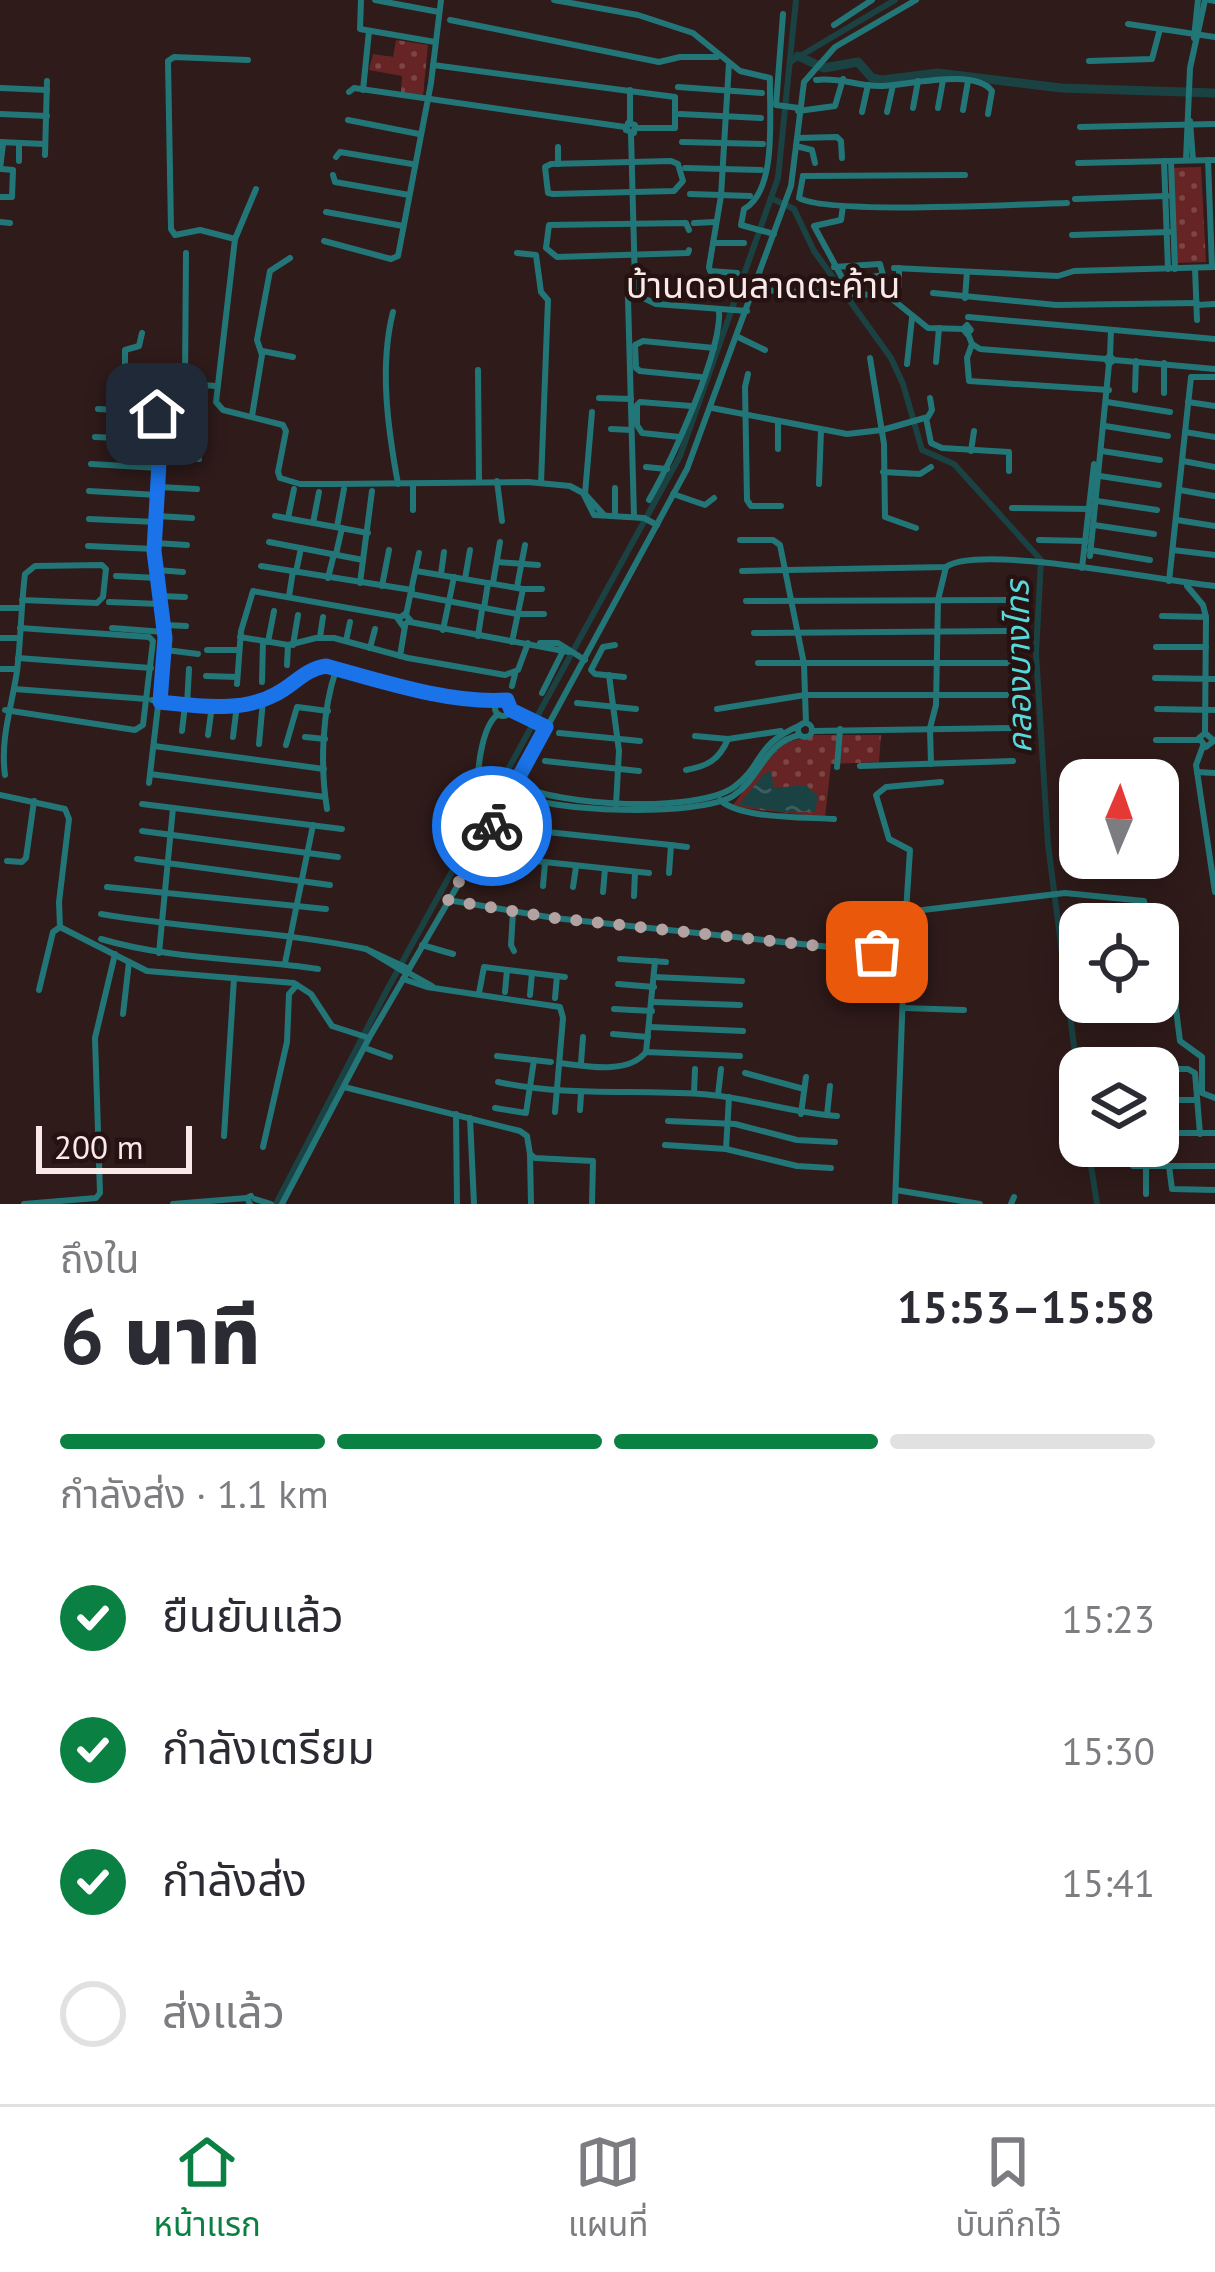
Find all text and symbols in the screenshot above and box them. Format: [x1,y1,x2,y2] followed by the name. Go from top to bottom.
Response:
[626,261,900,308] district label: บ้านดอนลาดตะค้าน
[106,363,208,465] pin
[124,381,190,447] icon: home
[994,577,1041,754] water label: คลองบางไทร
[1059,759,1179,879] north arrow
[1059,759,1179,1167] map controls
[432,766,552,886] courier
[459,793,525,859] icon: bike
[826,901,928,1003] pin
[1059,903,1179,1023] button: locate
[844,919,910,985] icon: bag
[1059,1047,1179,1167] button: layers
[36,1120,192,1173] scale bar
[54,1125,144,1168] text: 200 m
[60,1233,139,1284] text: ถึงใน
[897,1277,1155,1335] text: 15:53–15:58
[60,1285,261,1386] text: 6 นาที
[60,1468,329,1519] text: กำลังส่ง · 1.1 km
[60,1585,126,1651] icon: check
[162,1586,344,1644] text: ยืนยันแล้ว
[1061,1593,1155,1644] text: 15:23
[60,1717,126,1783] icon: check
[162,1718,375,1776] text: กำลังเตรียม
[1061,1725,1155,1776] text: 15:30
[60,1849,126,1915] icon: check
[162,1850,307,1908] text: กำลังส่ง
[1061,1857,1155,1908] text: 15:41
[162,1982,285,2040] text: ส่งแล้ว
[154,2129,261,2251] tab: หน้าแรก
[568,2129,648,2251] tab: แผนที่
[955,2129,1061,2251] tab: บันทึกไว้

